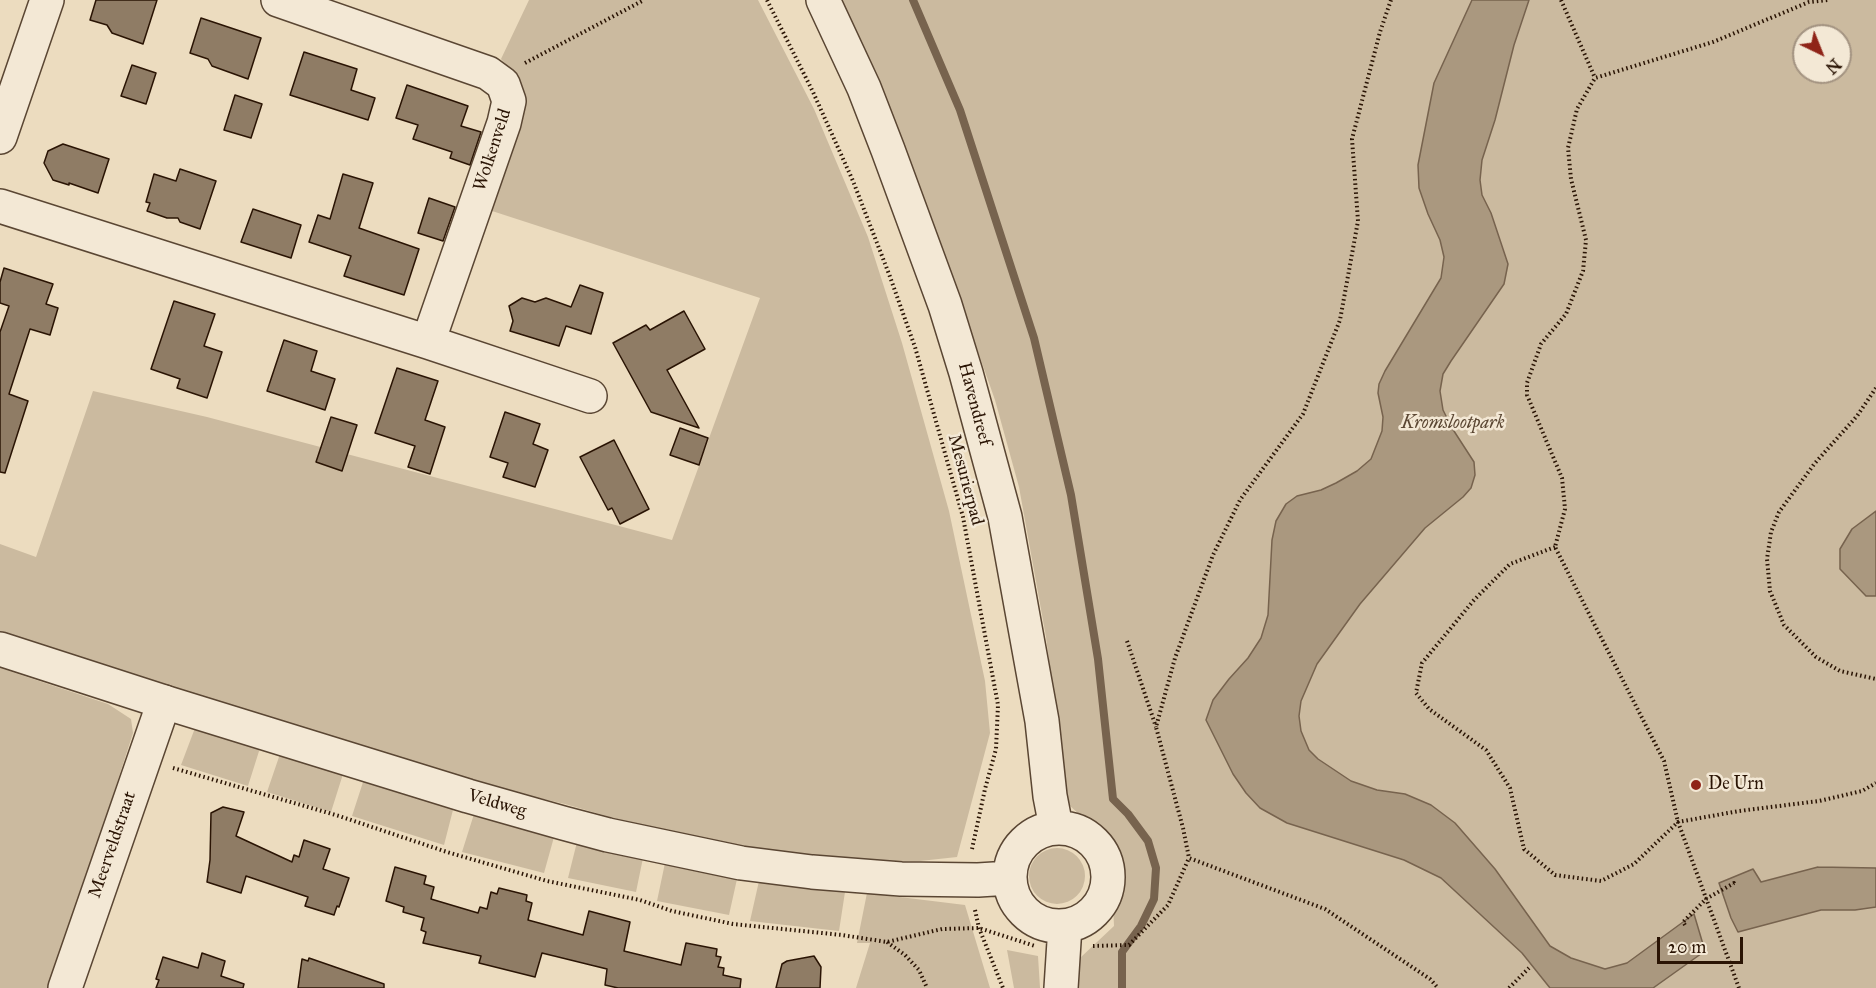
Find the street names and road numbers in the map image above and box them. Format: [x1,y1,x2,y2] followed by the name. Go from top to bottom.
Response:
[470,106,516,194] street label: Wolkenveld
[953,360,995,448] street label: Havendreef
[942,432,988,528] street label: Mesurierpad
[465,785,529,823] street label: Veldweg
[85,789,141,901] street label: Meerveldstraat

